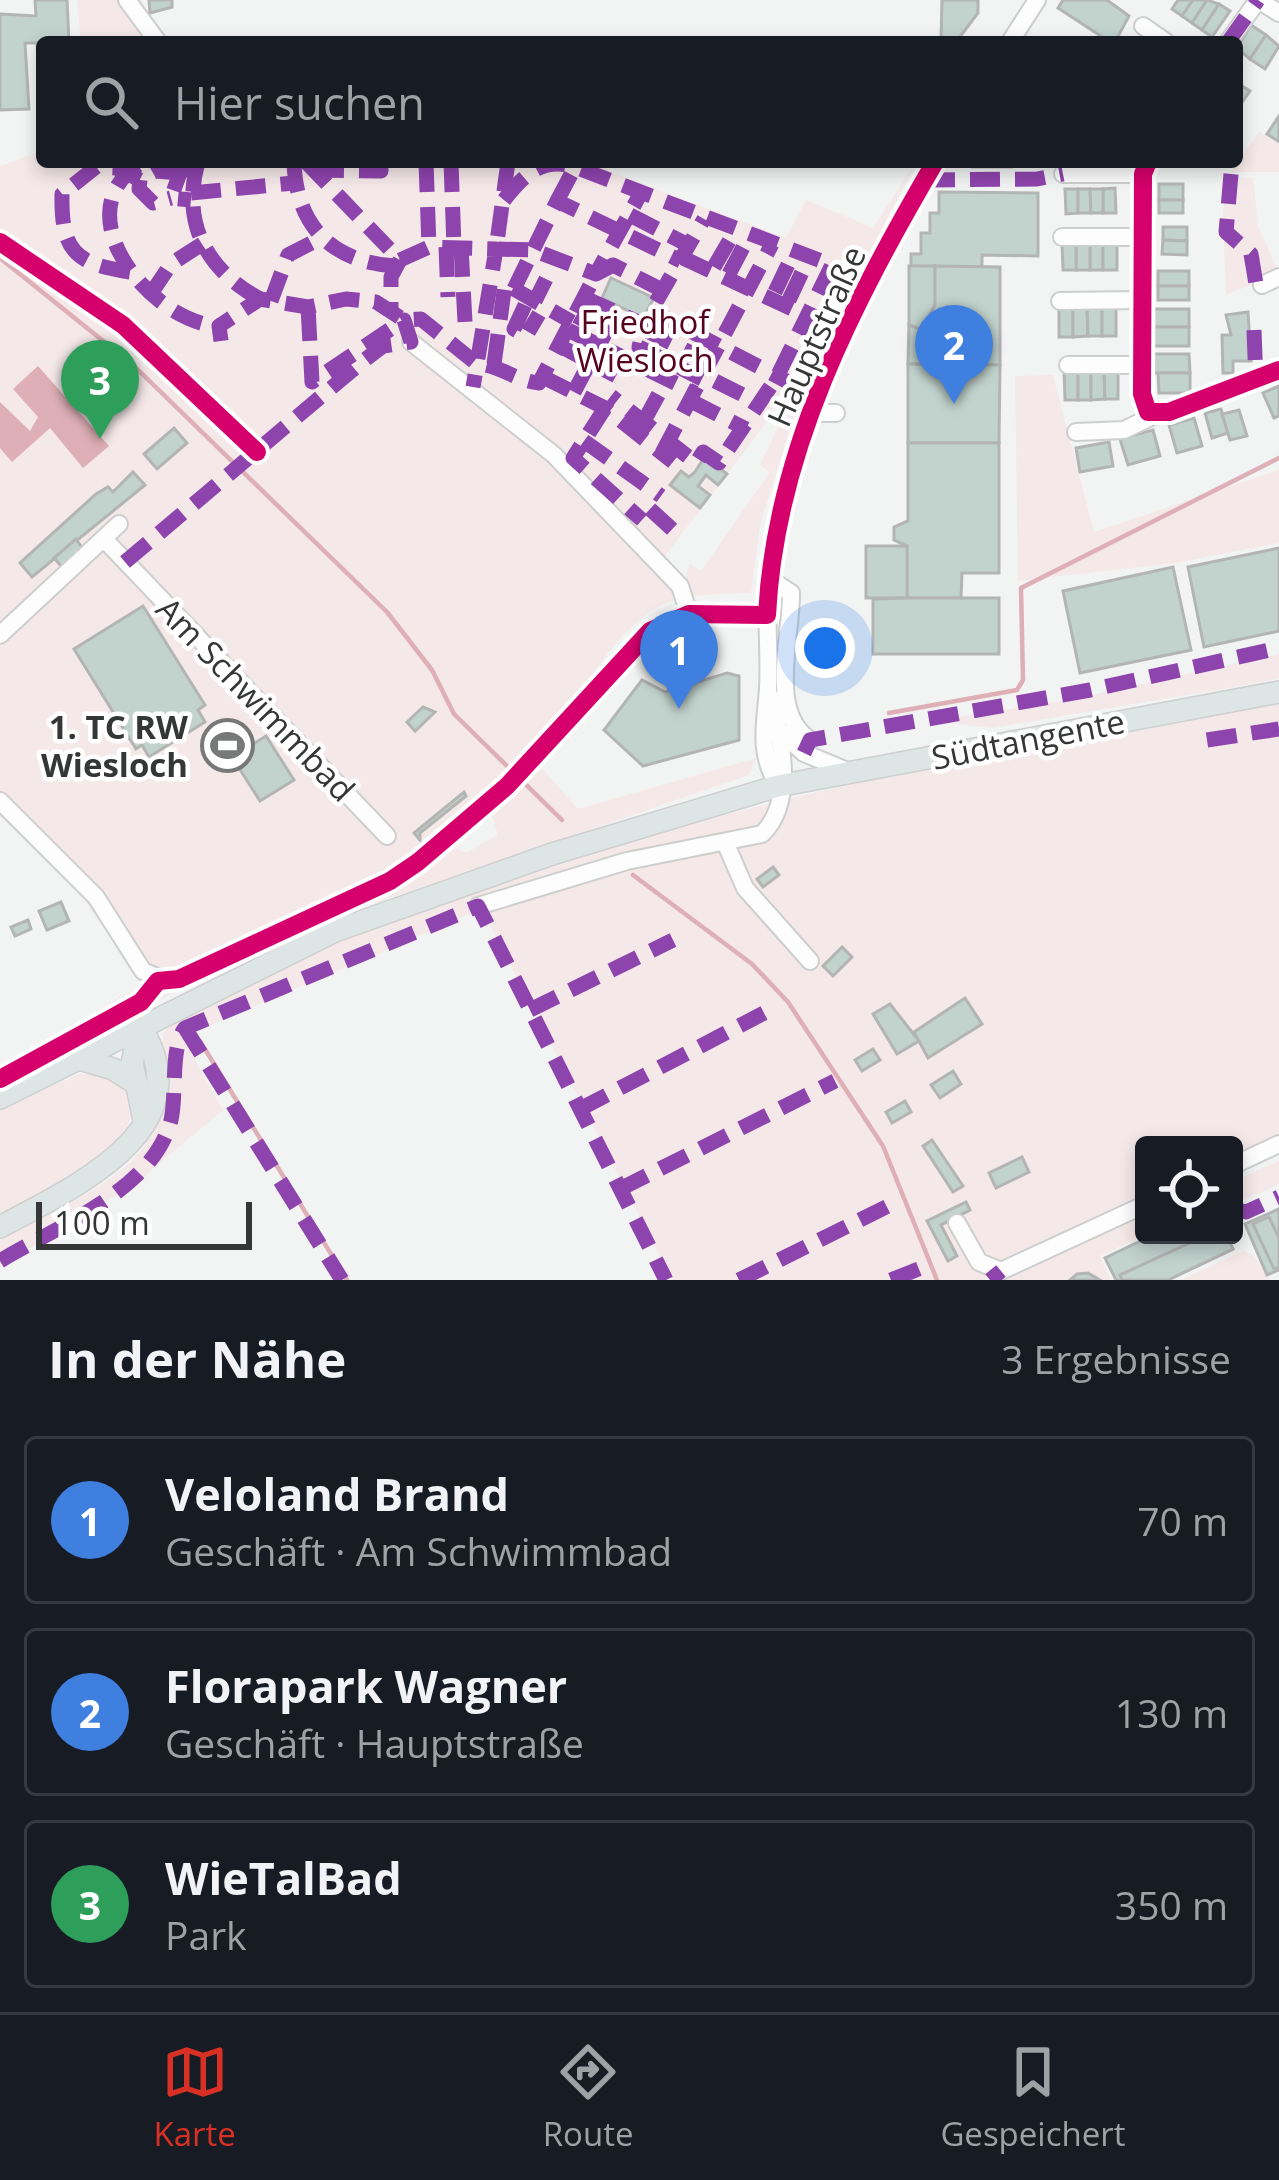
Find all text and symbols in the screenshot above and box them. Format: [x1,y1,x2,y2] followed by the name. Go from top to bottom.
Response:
[36,36,1243,168] search box
[78,69,144,135] icon: search
[174,72,425,133] text: Hier suchen
[756,239,876,433] street label: Hauptstraße
[576,299,714,382] park label: Friedhof Wiesloch
[915,305,993,404] pin: 2
[61,340,139,439] pin: 3
[147,587,365,811] street label: Am Schwimmbad
[640,610,718,709] pin: 1
[795,618,855,678] your location
[928,698,1128,780] street label: Südtangente
[41,704,188,787] place label: 1. TC RW Wiesloch
[199,717,255,773] sports icon: 1. TC RW Wiesloch
[1135,1136,1243,1244] map controls
[1135,1136,1243,1244] button: locate
[36,1196,252,1249] scale bar
[54,1200,150,1245] text: 100 m
[48,1323,346,1393] text: In der Nähe
[1001,1332,1231,1385] text: 3 Ergebnisse
[165,1463,509,1524] text: Veloland Brand
[79,1494,101,1547] text: 1
[1137,1494,1228,1547] text: 70 m
[165,1524,672,1577] text: Geschäft · Am Schwimmbad
[165,1655,567,1716] text: Florapark Wagner
[79,1686,101,1739] text: 2
[1115,1686,1228,1739] text: 130 m
[165,1716,584,1769] text: Geschäft · Hauptstraße
[165,1847,402,1908] text: WieTalBad
[79,1878,101,1931] text: 3
[1115,1878,1228,1931] text: 350 m
[165,1908,247,1961] text: Park
[153,2039,236,2156] tab: Karte
[543,2039,633,2156] tab: Route
[940,2039,1126,2156] tab: Gespeichert

